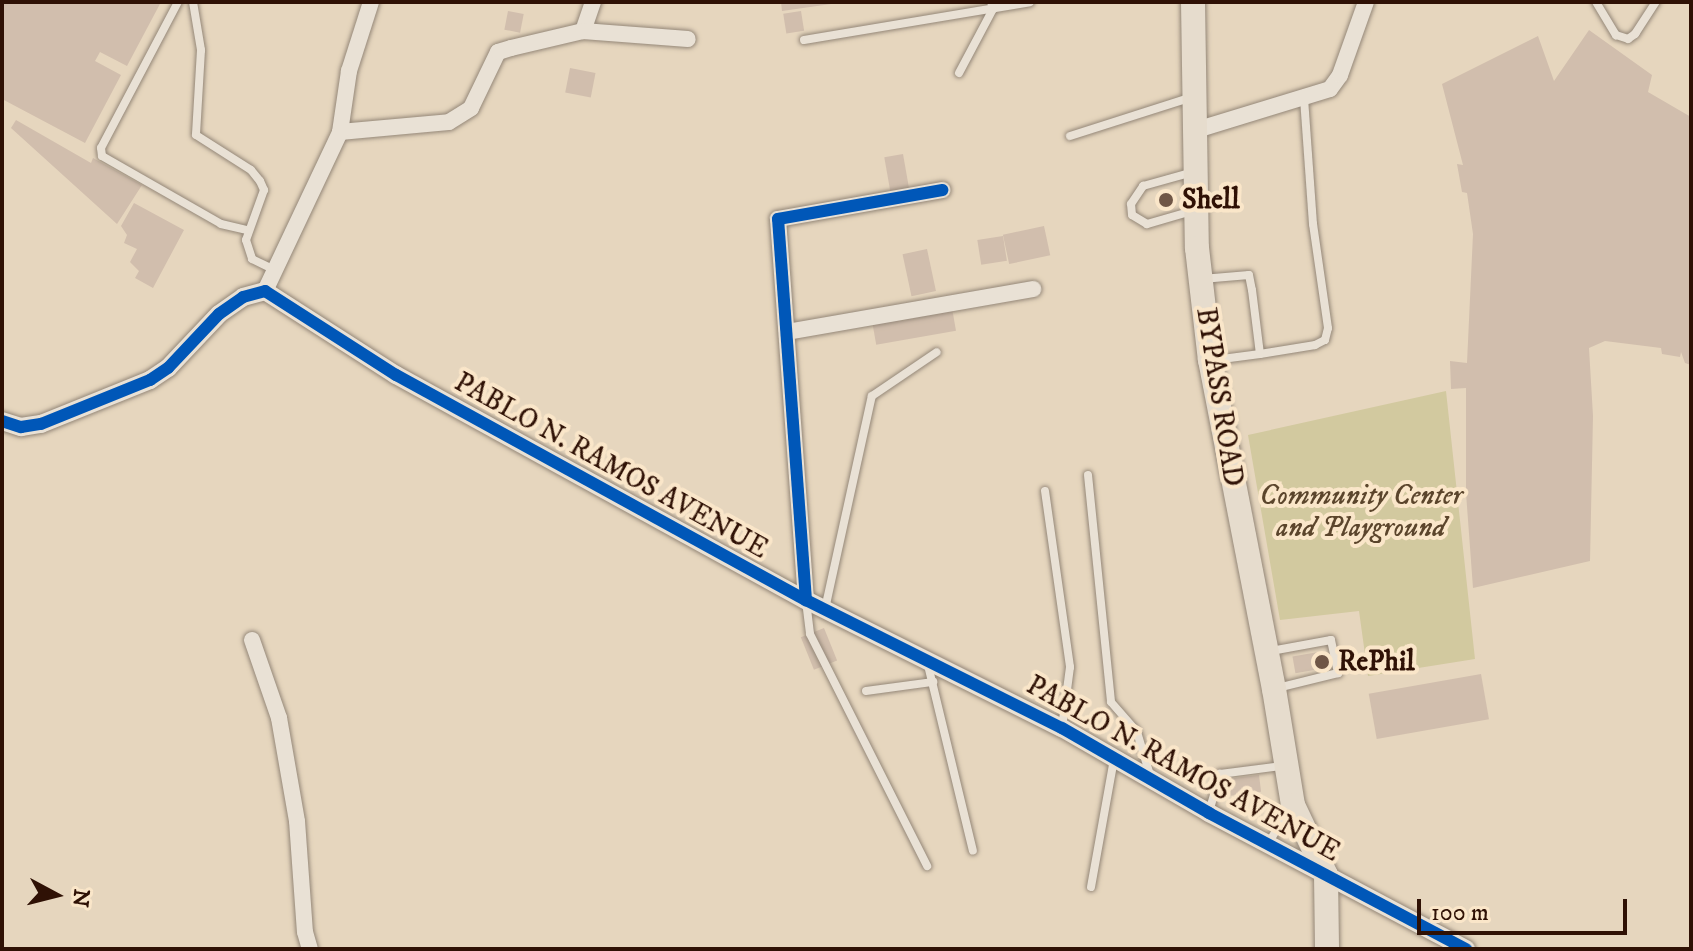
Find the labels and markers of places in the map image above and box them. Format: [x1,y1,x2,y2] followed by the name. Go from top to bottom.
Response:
[1182,183,1240,217] place label: Shell
[1157,191,1175,209] marker: Shell
[1338,645,1415,679] place label: RePhil
[1313,653,1331,671] marker: RePhil

